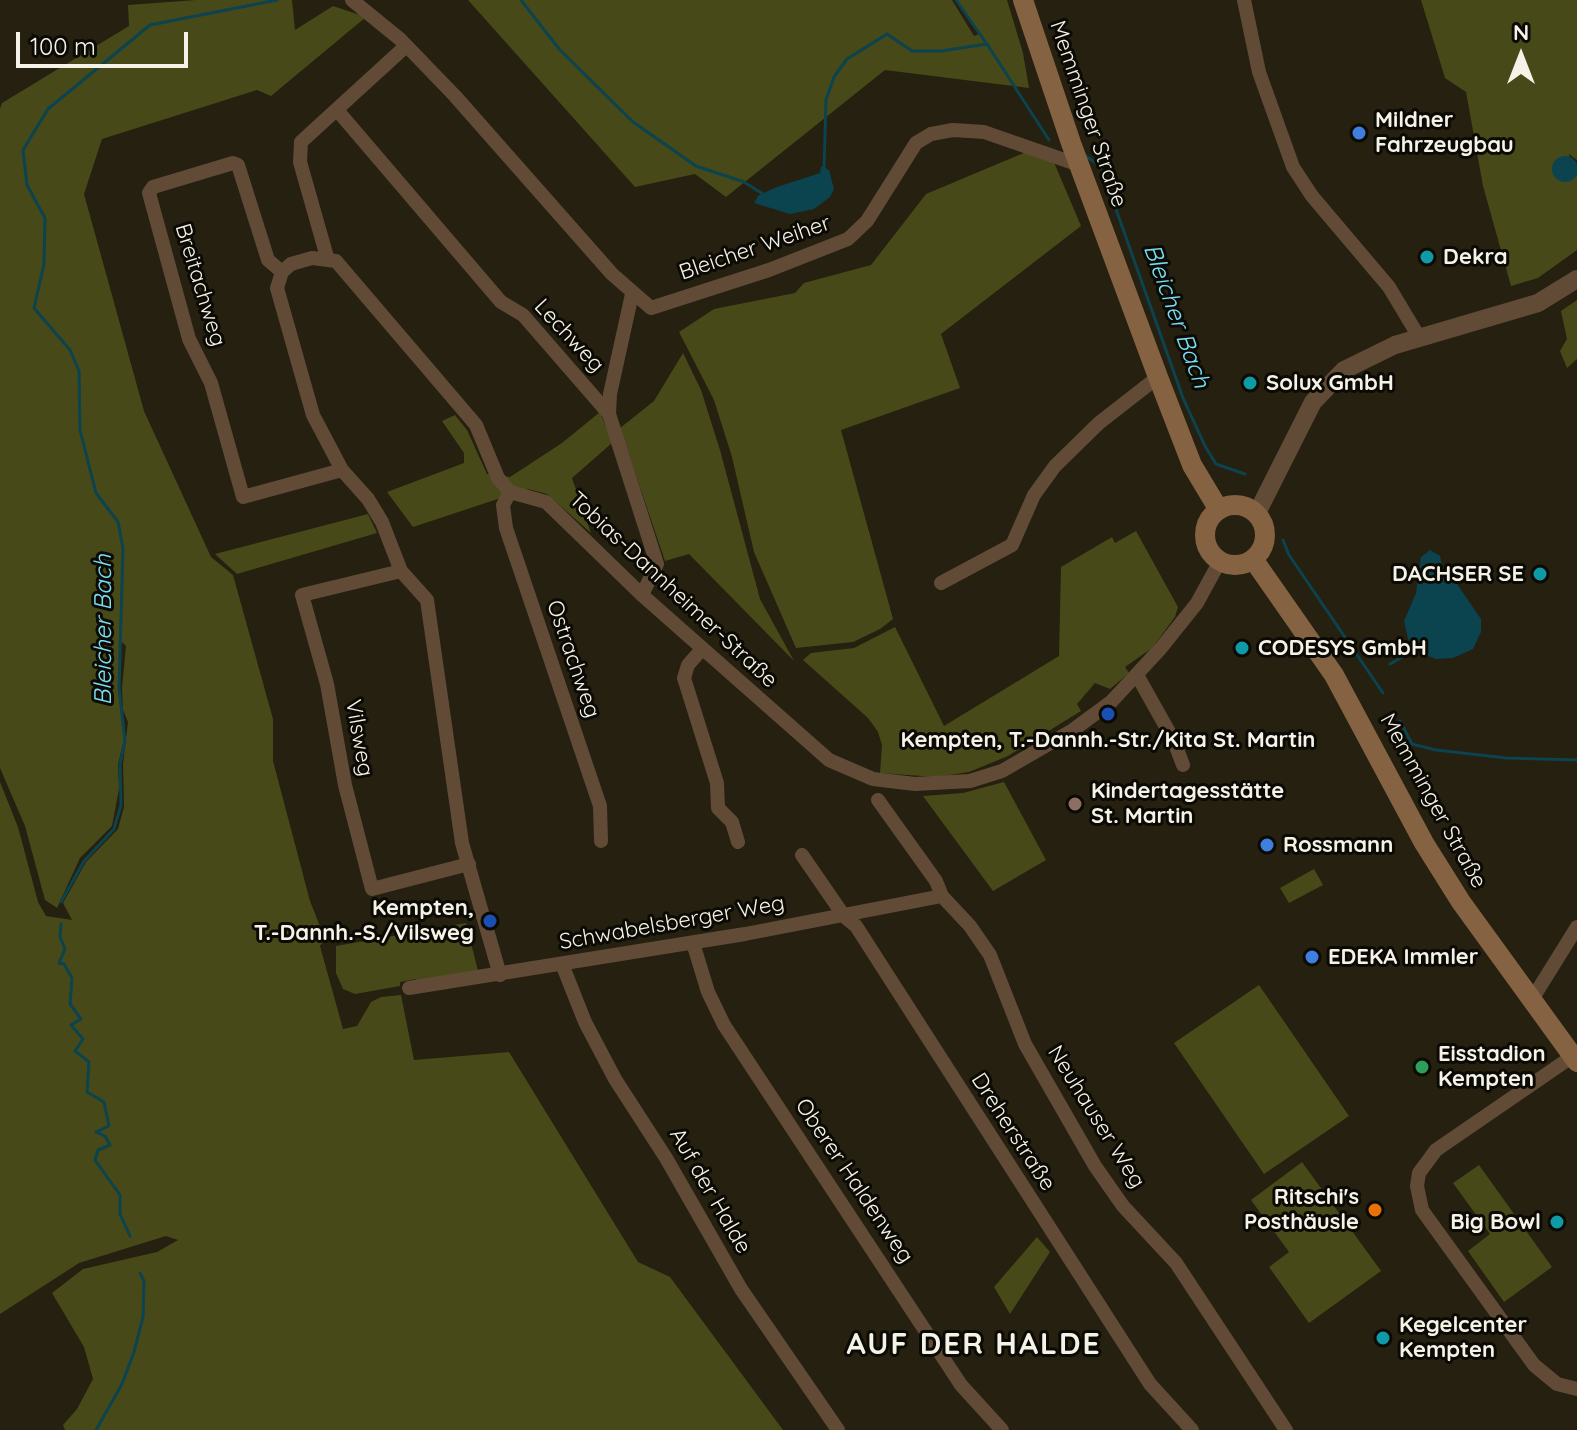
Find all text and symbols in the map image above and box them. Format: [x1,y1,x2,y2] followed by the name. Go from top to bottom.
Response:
[20,16,192,66] scale bar
[1481,16,1561,96] north arrow
[1044,17,1132,211] street label: Memminger Straße
[1513,18,1529,46] text: N
[30,31,96,61] text: 100 m
[1375,107,1514,158] place label: Mildner Fahrzeugbau
[1350,124,1368,142] marker: Mildner Fahrzeugbau
[676,210,834,286] street label: Bleicher Weiher
[169,221,231,349] street label: Breitachweg
[1137,240,1215,392] water label: Bleicher Bach
[1443,244,1508,270] place label: Dekra
[1418,248,1436,266] marker: Dekra
[528,294,610,378] street label: Lechweg
[1266,370,1394,396] place label: Solux GmbH
[1241,374,1259,392] marker: Solux GmbH
[563,487,783,693] street label: Tobias-Dannheimer-Straße
[90,554,118,706] water label: Bleicher Bach
[1392,561,1524,587] place label: DACHSER SE
[1531,565,1549,583] marker: DACHSER SE
[541,597,605,721] street label: Ostrachweg
[1258,635,1427,661] place label: CODESYS GmbH
[1233,639,1251,657] marker: CODESYS GmbH
[339,698,379,778] street label: Vilsweg
[1099,705,1117,723] marker: Kempten, T.-Dannh.-Str./Kita St. Martin
[1374,709,1492,893] street label: Memminger Straße
[901,727,1315,753] place label: Kempten, T.-Dannh.-Str./Kita St. Martin
[1091,778,1284,830] place label: Kindertagesstätte St. Martin
[1066,795,1084,813] marker: Kindertagesstätte St. Martin
[1283,832,1393,858] place label: Rossmann
[1258,836,1276,854] marker: Rossmann
[557,890,787,956] street label: Schwabelsberger Weg
[254,895,474,946] place label: Kempten, T.-Dannh.-S./Vilsweg
[481,912,499,930] marker: Kempten, T.-Dannh.-S./Vilsweg
[1328,944,1478,970] place label: EDEKA Immler
[1303,948,1321,966] marker: EDEKA Immler
[1042,1041,1150,1193] street label: Neuhauser Weg
[1438,1041,1546,1092] place label: Eisstadion Kempten
[1413,1058,1431,1076] marker: Eisstadion Kempten
[965,1068,1061,1196] street label: Dreherstraße
[789,1094,919,1268] street label: Oberer Haldenweg
[663,1124,757,1258] street label: Auf der Halde
[1244,1184,1359,1236] place label: Ritschi's Posthäusle
[1366,1201,1384,1219] marker: Ritschi's Posthäusle
[1450,1209,1541,1235] place label: Big Bowl
[1548,1213,1566,1231] marker: Big Bowl
[1399,1312,1527,1364] place label: Kegelcenter Kempten
[846,1327,1102,1363] district label: AUF DER HALDE
[1374,1329,1392,1347] marker: Kegelcenter Kempten

